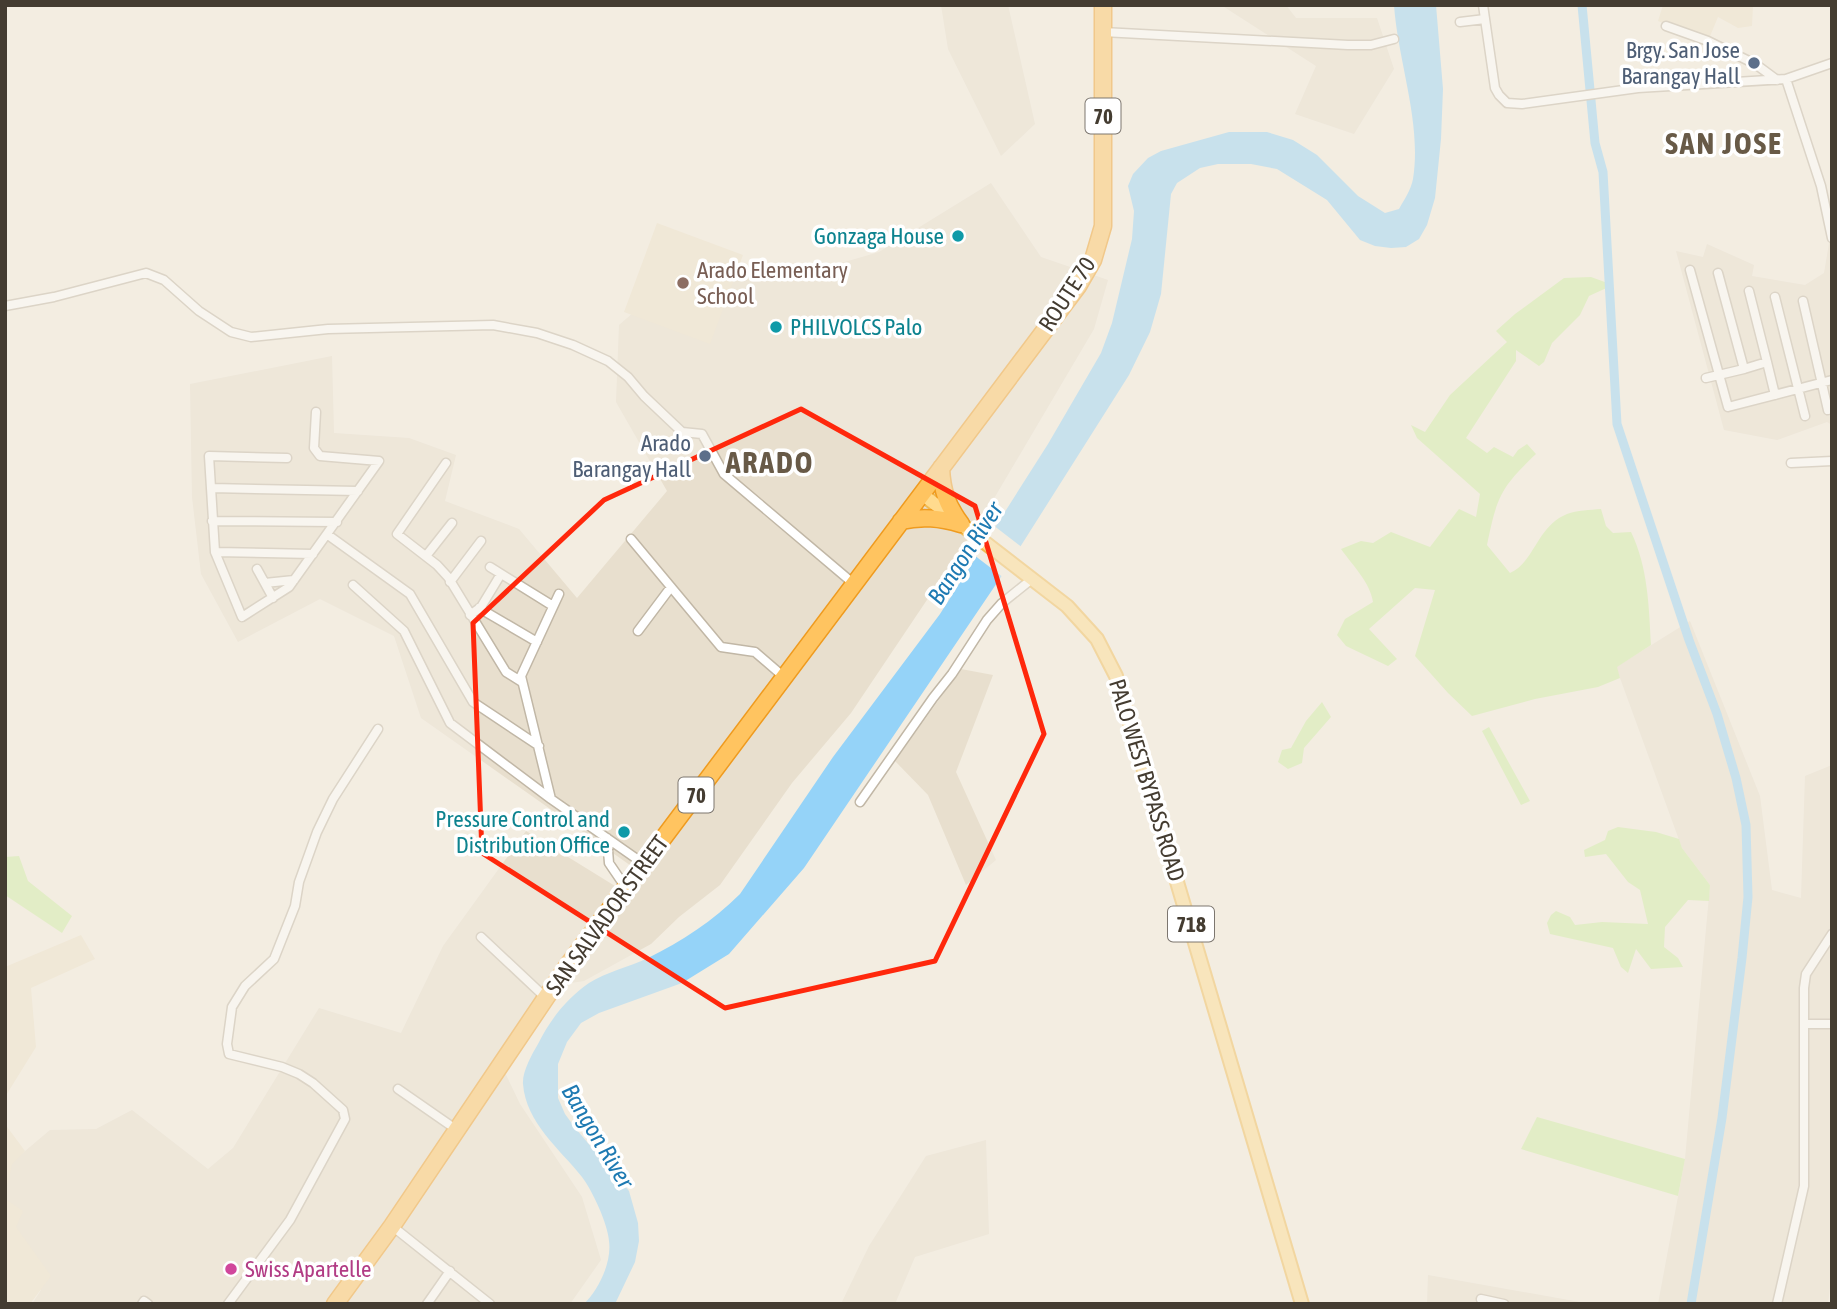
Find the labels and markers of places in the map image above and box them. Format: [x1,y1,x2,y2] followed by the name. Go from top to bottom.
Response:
[1621,37,1740,89] place label: Brgy. San Jose Barangay Hall
[1746,55,1762,71] marker: Brgy. San Jose Barangay Hall
[814,223,944,249] place label: Gonzaga House
[950,228,966,244] marker: Gonzaga House
[697,257,848,309] place label: Arado Elementary School
[675,275,691,291] marker: Arado Elementary School
[790,314,922,340] place label: PHILVOLCS Palo
[768,319,784,335] marker: PHILVOLCS Palo
[572,430,691,482] place label: Arado Barangay Hall
[697,448,713,464] marker: Arado Barangay Hall
[435,806,610,858] place label: Pressure Control and Distribution Office
[616,824,632,840] marker: Pressure Control and Distribution Office
[245,1256,372,1282] place label: Swiss Apartelle
[223,1261,239,1277] marker: Swiss Apartelle

